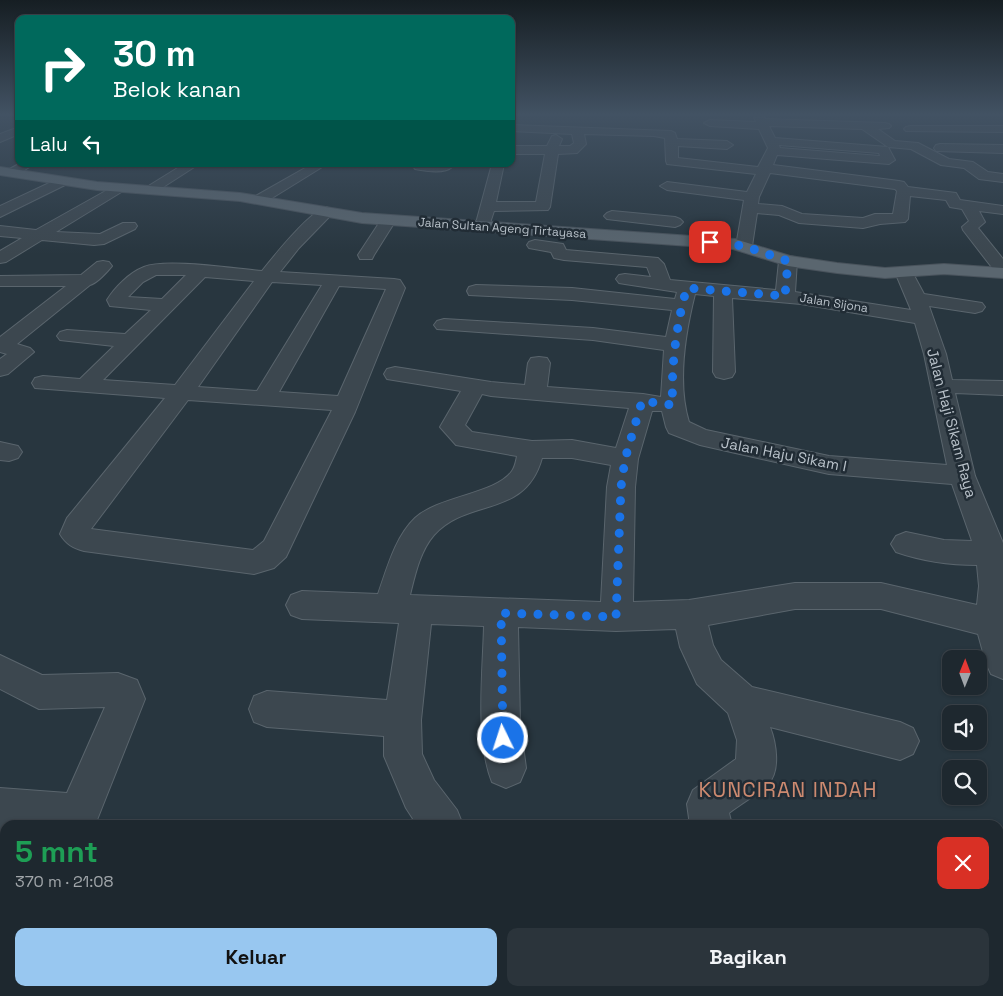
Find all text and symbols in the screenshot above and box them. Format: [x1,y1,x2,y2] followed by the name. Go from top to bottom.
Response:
[113,32,196,76] text: 30 m
[30,35,95,100] icon: right
[113,75,241,103] text: Belok kanan
[78,130,106,158] icon: left
[30,132,68,157] text: Lalu
[417,214,587,242] street label: Jalan Sultan Ageng Tirtayasa
[689,221,731,263] pin
[696,228,724,256] icon: arrive
[799,290,869,316] street label: Jalan Sijona
[923,346,981,500] street label: Jalan Haji Sikam Raya
[720,433,848,475] street label: Jalan Haju Sikam I
[942,650,988,695] north arrow
[942,650,987,805] map controls
[942,705,987,750] button: sound
[476,711,528,763] position arrow
[942,760,987,805] button: search
[699,776,877,803] district label: KUNCIRAN INDAH
[15,832,98,871] text: 5 mnt
[937,837,989,889] button: close
[15,871,114,892] text: 370 m · 21:08
[15,928,497,986] button: Keluar
[507,928,989,986] button: Bagikan

